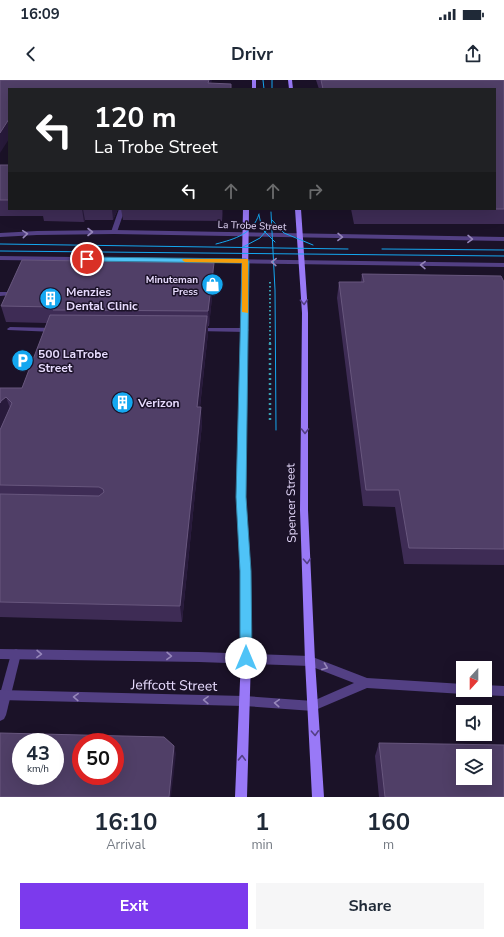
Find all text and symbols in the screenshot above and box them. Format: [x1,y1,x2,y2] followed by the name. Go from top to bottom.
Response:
[20,4,60,24] text: 16:09
[231,42,273,66] text: Drivr
[20,43,42,65] icon: back
[462,43,484,65] icon: share
[94,99,177,137] text: 120 m
[28,104,80,156] icon: left
[94,135,218,159] text: La Trobe Street
[178,180,200,202] icon: left
[220,180,242,202] icon: ahead
[262,180,284,202] icon: ahead
[304,180,326,202] icon: right
[217,218,287,234] street label: La Trobe Street
[87,228,93,236] one-way arrow
[22,229,28,238] one-way arrow
[337,233,343,241] one-way arrow
[467,235,473,243] one-way arrow
[70,242,104,276] pin
[76,248,98,270] icon: arrive
[271,258,277,266] one-way arrow
[420,261,426,269] one-way arrow
[200,272,226,298] shop icon: Minuteman Press
[146,273,198,299] place label: Minuteman Press
[66,284,138,314] place label: Menzies Dental Clinic
[37,286,63,312] building icon: Menzies Dental Clinic
[300,299,308,305] one-way arrow
[38,346,108,376] place label: 500 LaTrobe Street
[9,348,35,374] parking icon: 500 LaTrobe Street
[109,390,135,416] building icon: Verizon
[137,395,180,411] place label: Verizon
[301,428,309,434] one-way arrow
[282,462,300,543] street label: Spencer Street
[302,558,311,564] one-way arrow
[225,637,267,679] position arrow
[36,650,42,658] one-way arrow
[166,652,172,660] one-way arrow
[456,661,492,697] north arrow
[456,661,492,785] map controls
[322,662,329,670] one-way arrow
[130,675,217,696] street label: Jeffcott Street
[73,693,79,701] one-way arrow
[203,696,209,705] one-way arrow
[274,699,280,708] one-way arrow
[456,705,492,741] button: sound
[310,730,319,736] one-way arrow
[72,733,124,785] speed limit sign: 50
[26,740,50,767] text: 43
[456,749,492,785] button: layers
[238,755,247,761] one-way arrow
[27,762,49,776] text: km/h
[94,806,157,838] text: 16:10
[255,806,269,838] text: 1
[367,806,410,838] text: 160
[106,836,145,854] text: Arrival
[251,836,273,854] text: min
[383,836,394,854] text: m
[20,883,248,929] button: Exit
[256,883,484,929] button: Share

